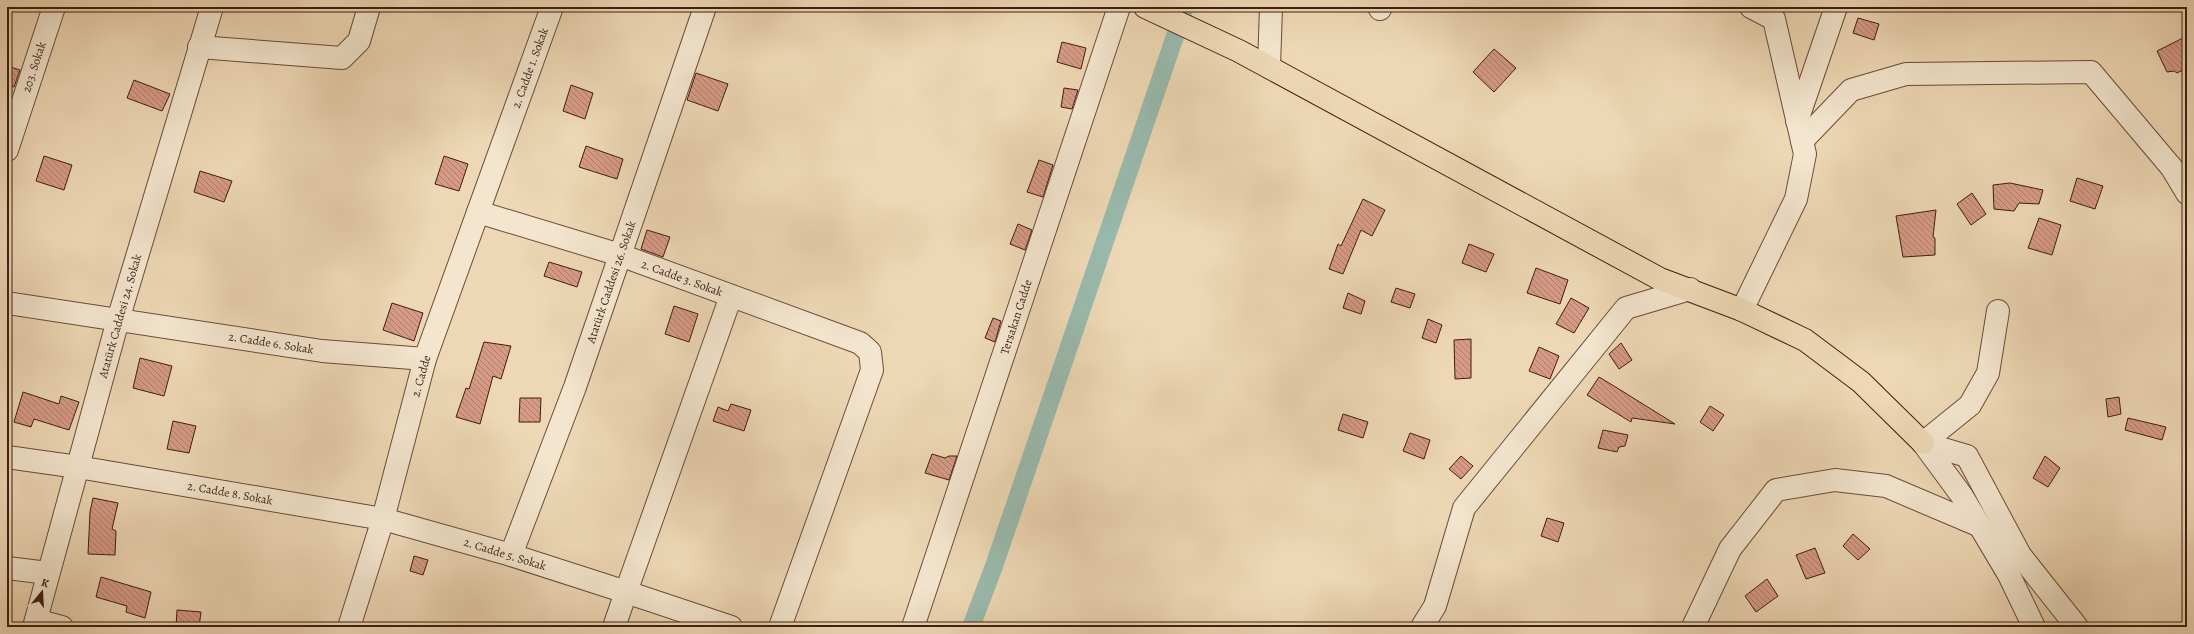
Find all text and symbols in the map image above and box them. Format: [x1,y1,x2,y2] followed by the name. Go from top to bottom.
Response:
[508,26,552,110] street label: 2. Cadde 1. Sokak
[18,40,50,94] street label: 203. Sokak
[582,219,639,346] street label: Atatürk Caddesi 26. Sokak
[94,252,145,381] street label: Atatürk Caddesi 24. Sokak
[639,256,725,300] street label: 2. Cadde 3. Sokak
[996,278,1036,356] street label: Tersakan Cadde
[227,328,315,358] street label: 2. Cadde 6. Sokak
[407,353,435,399] street label: 2. Cadde
[186,478,274,508] street label: 2. Cadde 8. Sokak
[462,534,548,574] street label: 2. Cadde 5. Sokak
[22,572,62,612] north arrow
[39,575,51,591] text: K

